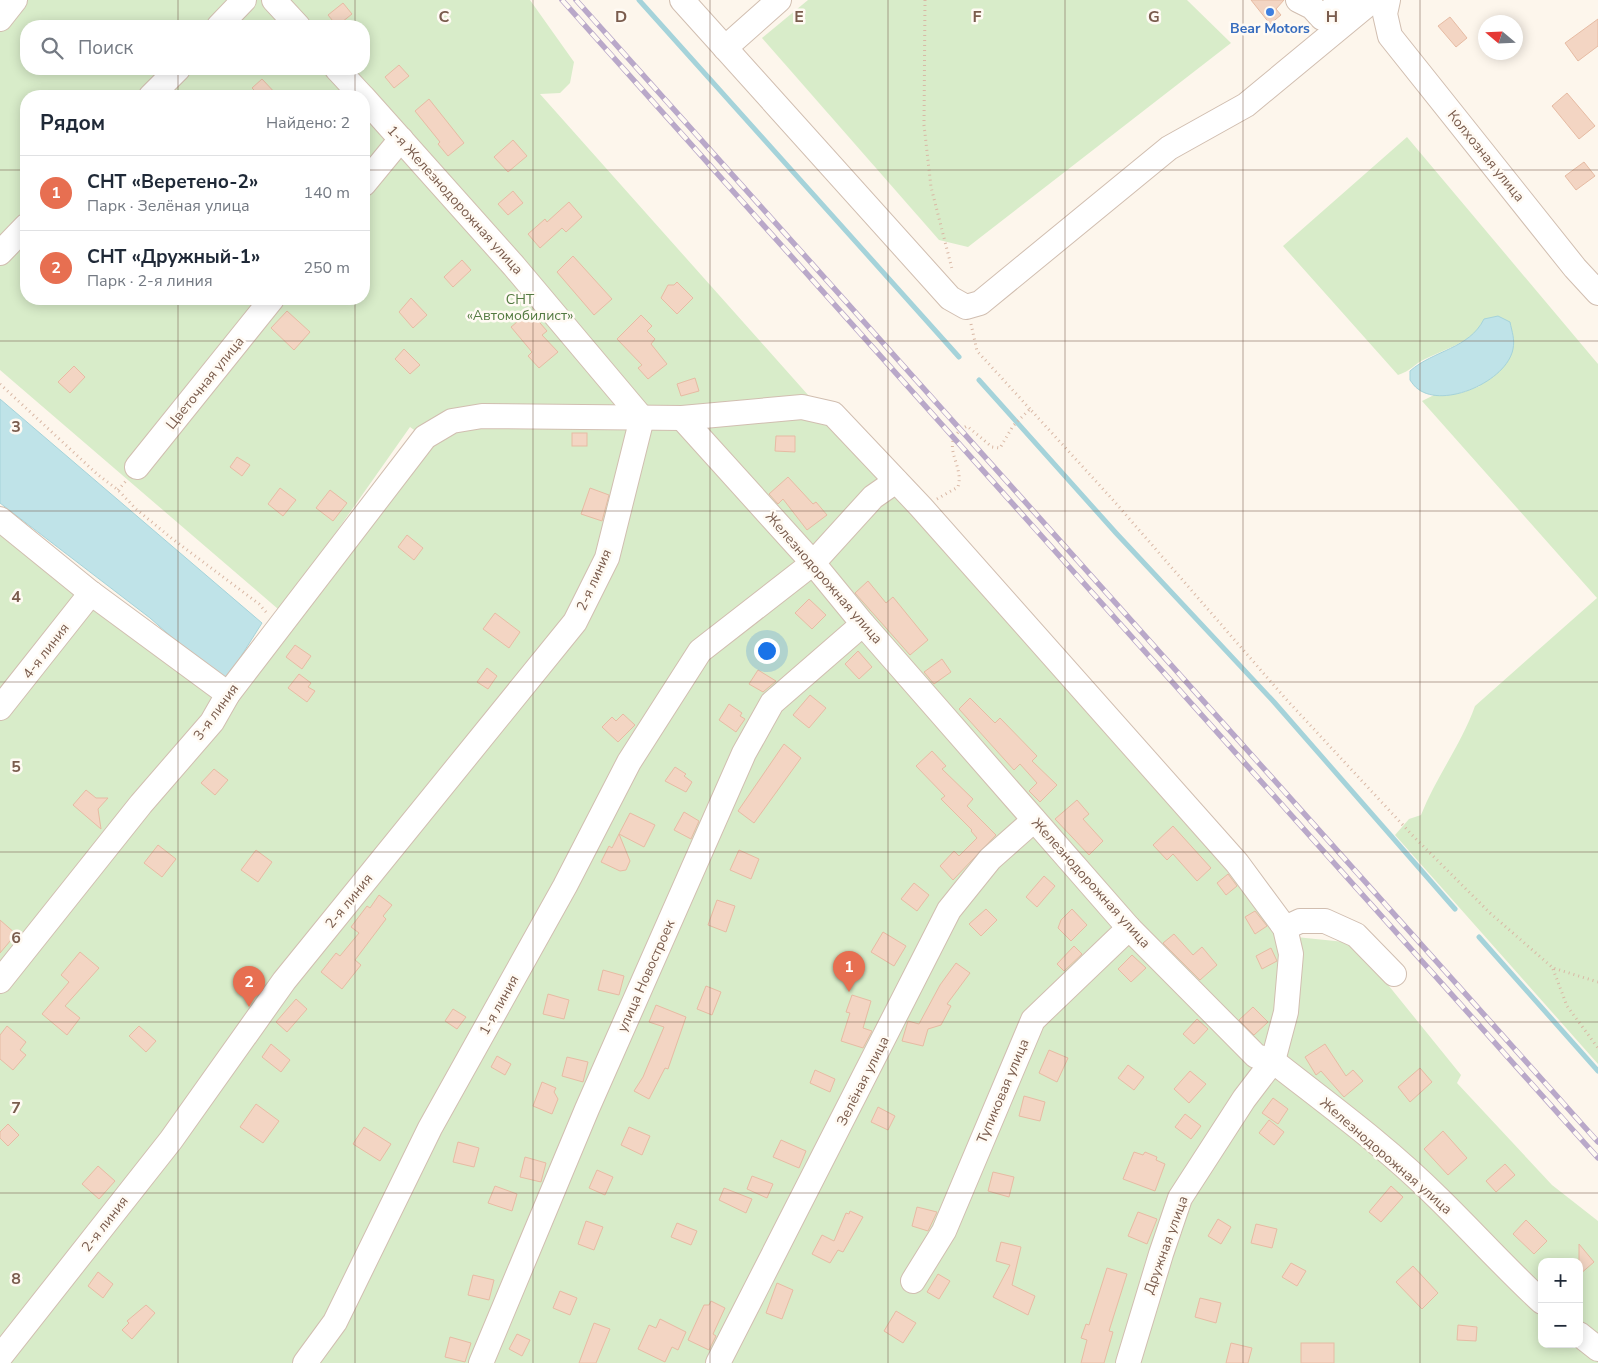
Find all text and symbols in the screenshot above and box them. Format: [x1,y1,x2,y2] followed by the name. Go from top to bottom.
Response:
[439,6,450,28] text: C
[615,6,627,28] text: D
[794,6,804,28] text: E
[973,6,982,28] text: F
[1148,6,1160,28] text: G
[1264,6,1276,18] marker: Bear Motors
[1326,6,1338,28] text: H
[1478,15,1523,60] north arrow
[1230,19,1310,38] place label: Bear Motors
[20,20,370,75] search box
[38,34,66,62] icon: search
[78,35,133,61] text: Поиск
[1443,106,1529,206] street label: Колхозная улица
[40,109,105,137] text: Рядом
[266,112,350,134] text: Найдено: 2
[383,121,527,279] street label: 1-я Железнодорожная улица
[87,169,258,195] text: СНТ «Веретено-2»
[51,182,61,204] text: 1
[303,182,350,204] text: 140 m
[87,195,250,217] text: Парк · Зелёная улица
[87,244,260,270] text: СНТ «Дружный-1»
[51,257,61,279] text: 2
[303,257,350,279] text: 250 m
[87,270,213,292] text: Парк · 2-я линия
[467,290,573,325] park label: СНТ «Автомобилист»
[162,333,248,433] street label: Цветочная улица
[11,416,21,438] text: 3
[761,508,887,648] street label: Железнодорожная улица
[572,546,616,614] street label: 2-я линия
[11,586,21,608] text: 4
[18,619,74,683] street label: 4-я линия
[754,638,780,664] your location
[189,680,243,744] street label: 3-я линия
[11,756,21,778] text: 5
[1027,814,1155,952] street label: Железнодорожная улица
[321,870,377,932] street label: 2-я линия
[613,916,680,1035] street label: улица Новостроек
[11,927,21,949] text: 6
[833,951,865,992] pin: 1
[233,966,265,1007] pin: 2
[475,972,523,1038] street label: 1-я линия
[832,1033,894,1129] street label: Зелёная улица
[972,1036,1034,1146] street label: Тупиковая улица
[1316,1093,1456,1219] street label: Железнодорожная улица
[11,1097,21,1119] text: 7
[77,1192,133,1256] street label: 2-я линия
[1139,1193,1193,1297] street label: Дружная улица
[1538,1258,1583,1348] map controls
[1538,1258,1583,1303] button: +
[11,1268,21,1290] text: 8
[1538,1303,1583,1348] button: −

